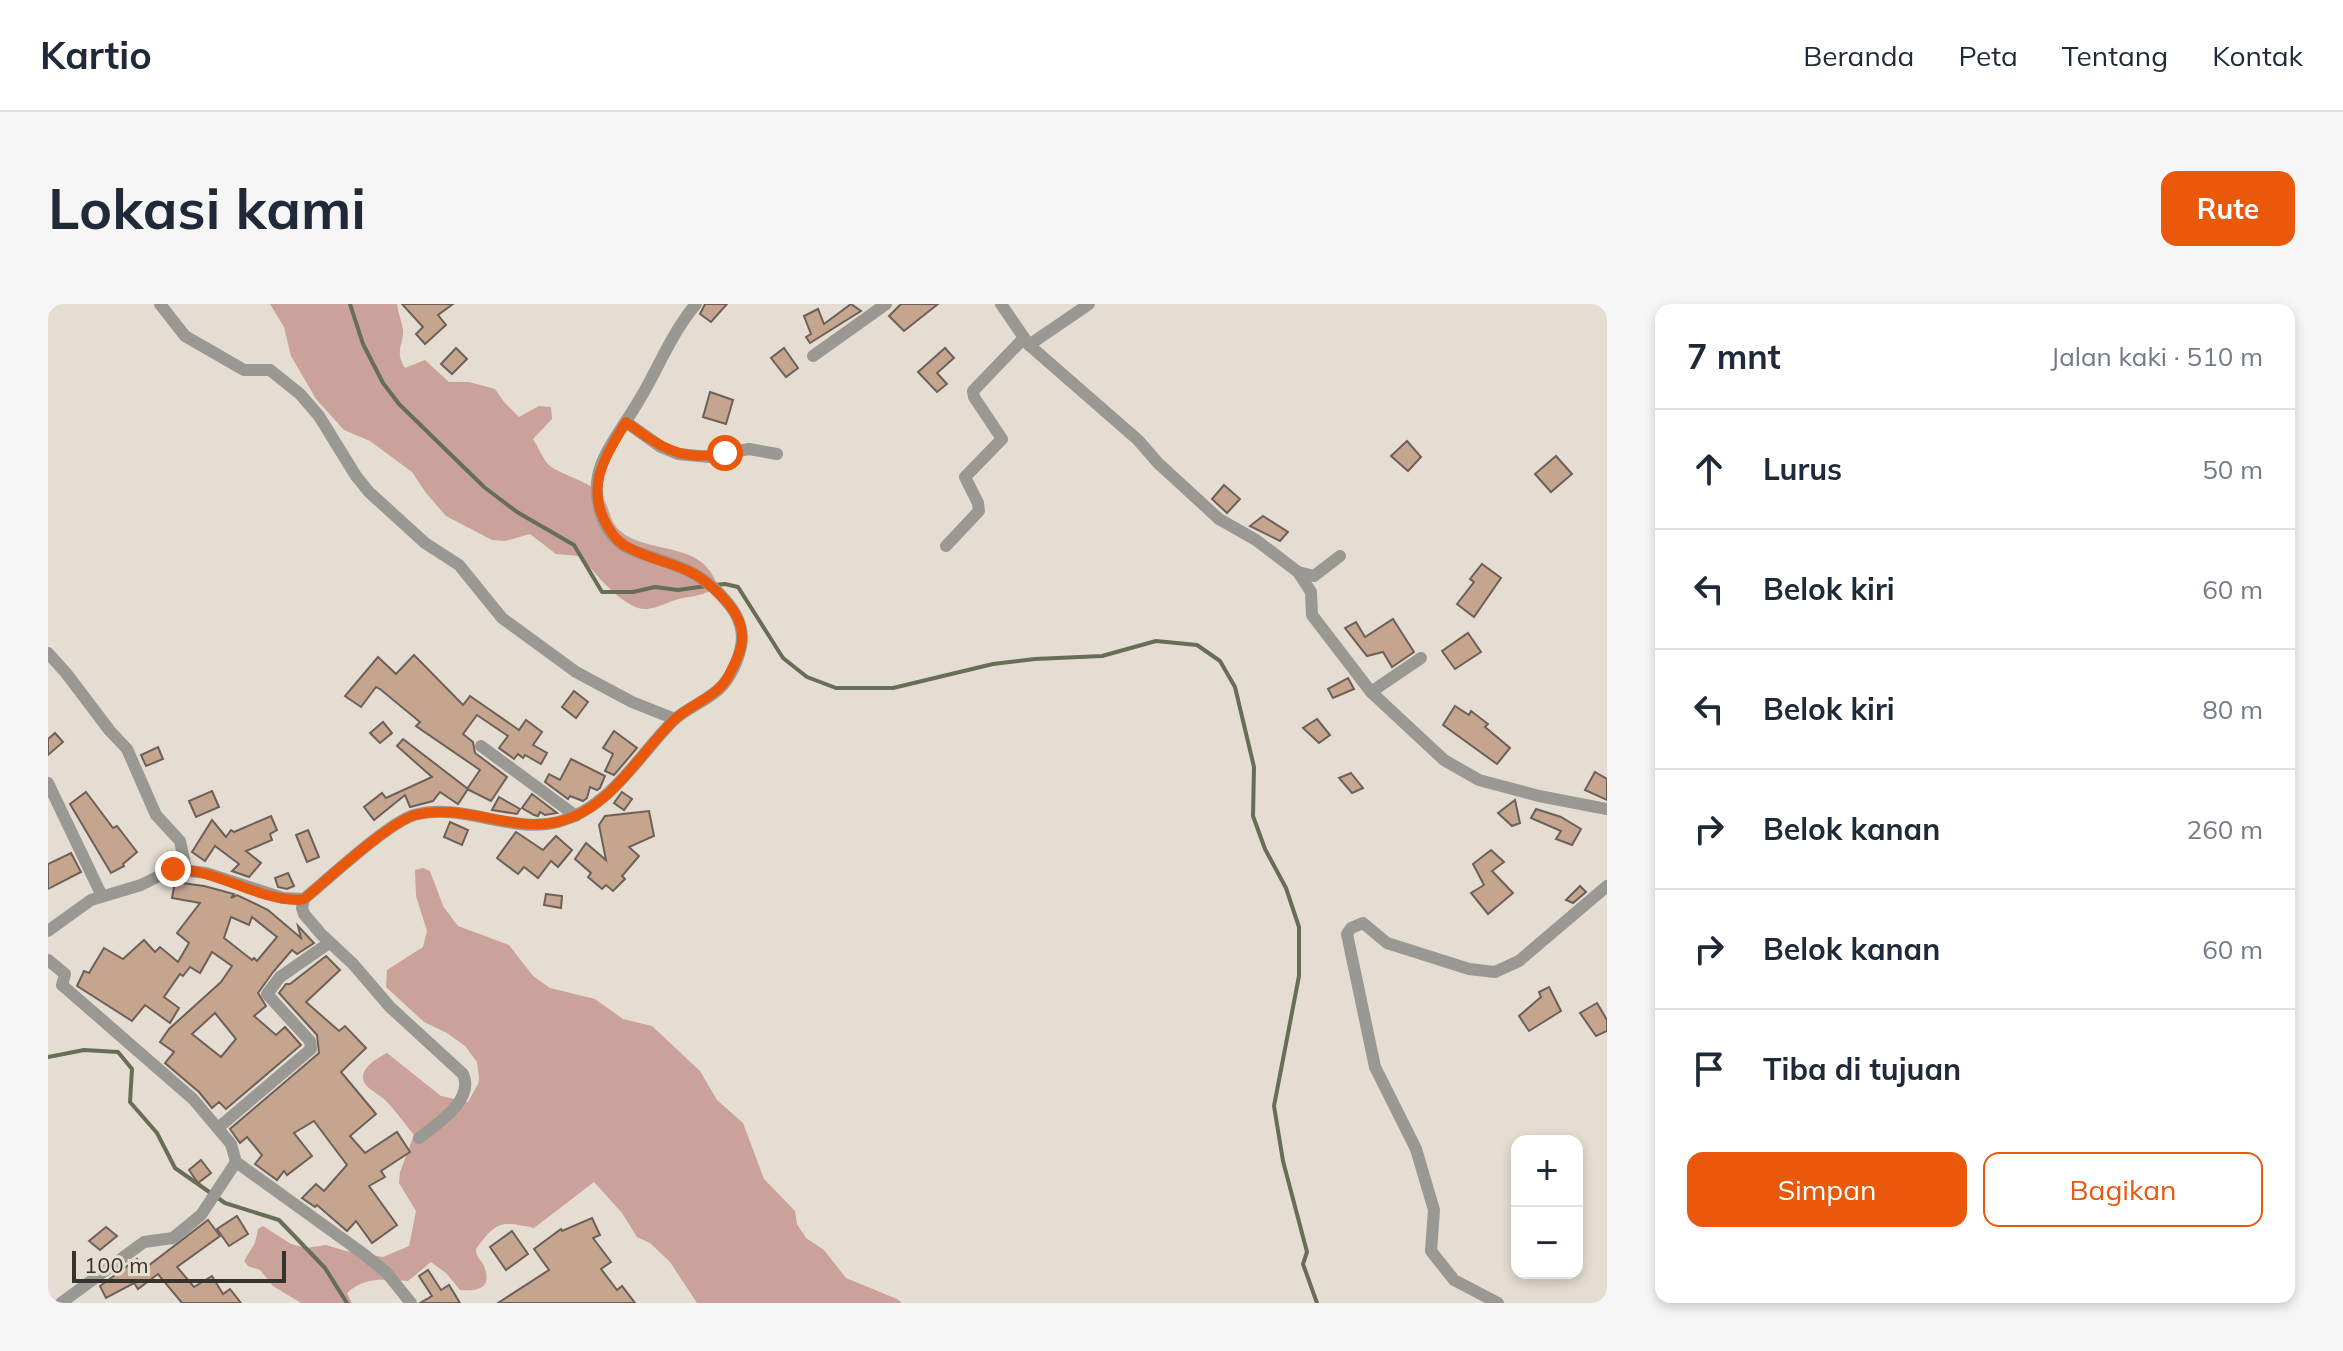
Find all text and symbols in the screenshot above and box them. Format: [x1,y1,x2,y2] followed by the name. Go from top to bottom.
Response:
[40,31,152,79] text: Kartio
[1803,38,1914,73] text: Beranda
[1958,38,2018,73] text: Peta
[2062,38,2168,73] text: Tentang
[2212,38,2303,73] text: Kontak
[2161,171,2295,246] button: Rute
[48,173,366,243] text: Lokasi kami
[1687,335,1781,378] text: 7 mnt
[2051,340,2263,373] text: Jalan kaki · 510 m
[707,435,743,471] route start
[1687,447,1731,491] icon: ahead
[1763,450,1842,488] text: Lurus
[2202,453,2263,486] text: 50 m
[1687,567,1731,611] icon: left
[1763,570,1895,608] text: Belok kiri
[2202,573,2263,606] text: 60 m
[1687,687,1731,731] icon: left
[1763,690,1895,728] text: Belok kiri
[2202,693,2263,726] text: 80 m
[1687,807,1731,851] icon: right
[1763,810,1940,848] text: Belok kanan
[2187,813,2263,846] text: 260 m
[155,851,191,887] route end
[1687,927,1731,971] icon: right
[1763,930,1940,968] text: Belok kanan
[2202,933,2263,966] text: 60 m
[1687,1047,1731,1091] icon: arrive
[1763,1050,1961,1088] text: Tiba di tujuan
[1511,1135,1583,1279] map controls
[1511,1135,1583,1207] button: +
[1687,1152,1967,1227] button: Simpan
[1983,1152,2263,1227] button: Bagikan
[1511,1207,1583,1279] button: −
[72,1247,286,1283] scale bar
[84,1251,149,1279] text: 100 m

